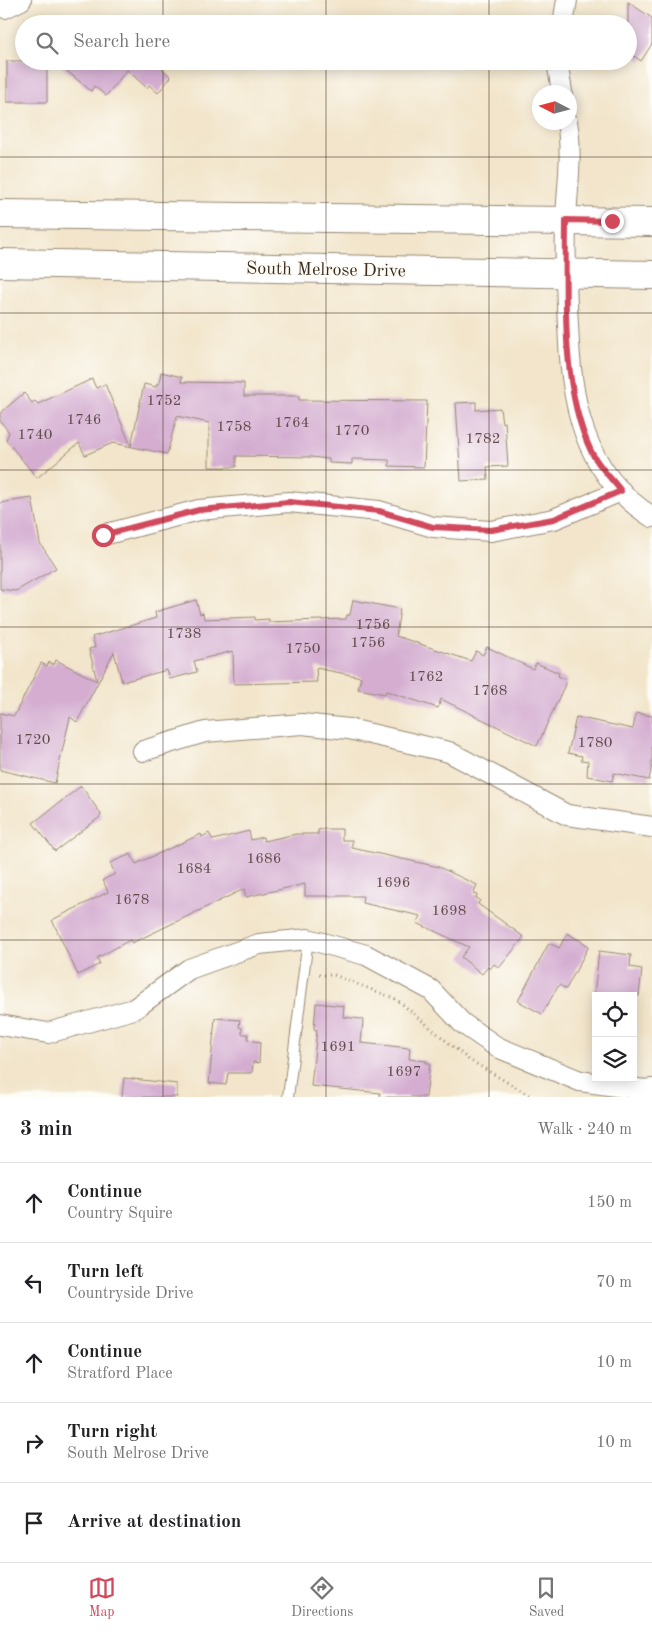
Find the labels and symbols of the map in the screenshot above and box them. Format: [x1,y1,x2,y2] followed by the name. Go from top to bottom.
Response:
[532,85,577,130] north arrow
[601,210,624,233] route end
[246,260,406,280] street label: South Melrose Drive
[147,394,181,409] house number: 1752
[67,413,101,428] house number: 1746
[275,416,309,431] house number: 1764
[217,420,251,435] house number: 1758
[335,424,369,439] house number: 1770
[18,428,52,443] house number: 1740
[466,432,500,447] house number: 1782
[92,524,115,547] route start
[356,618,390,633] house number: 1756
[167,627,201,642] house number: 1738
[351,636,385,651] house number: 1756
[286,642,320,657] house number: 1750
[409,670,443,685] house number: 1762
[473,684,507,699] house number: 1768
[16,733,50,748] house number: 1720
[578,736,612,751] house number: 1780
[247,852,281,867] house number: 1686
[177,862,211,877] house number: 1684
[376,876,410,891] house number: 1696
[115,893,149,908] house number: 1678
[432,904,466,919] house number: 1698
[321,1040,355,1055] house number: 1691
[387,1065,421,1080] house number: 1697

